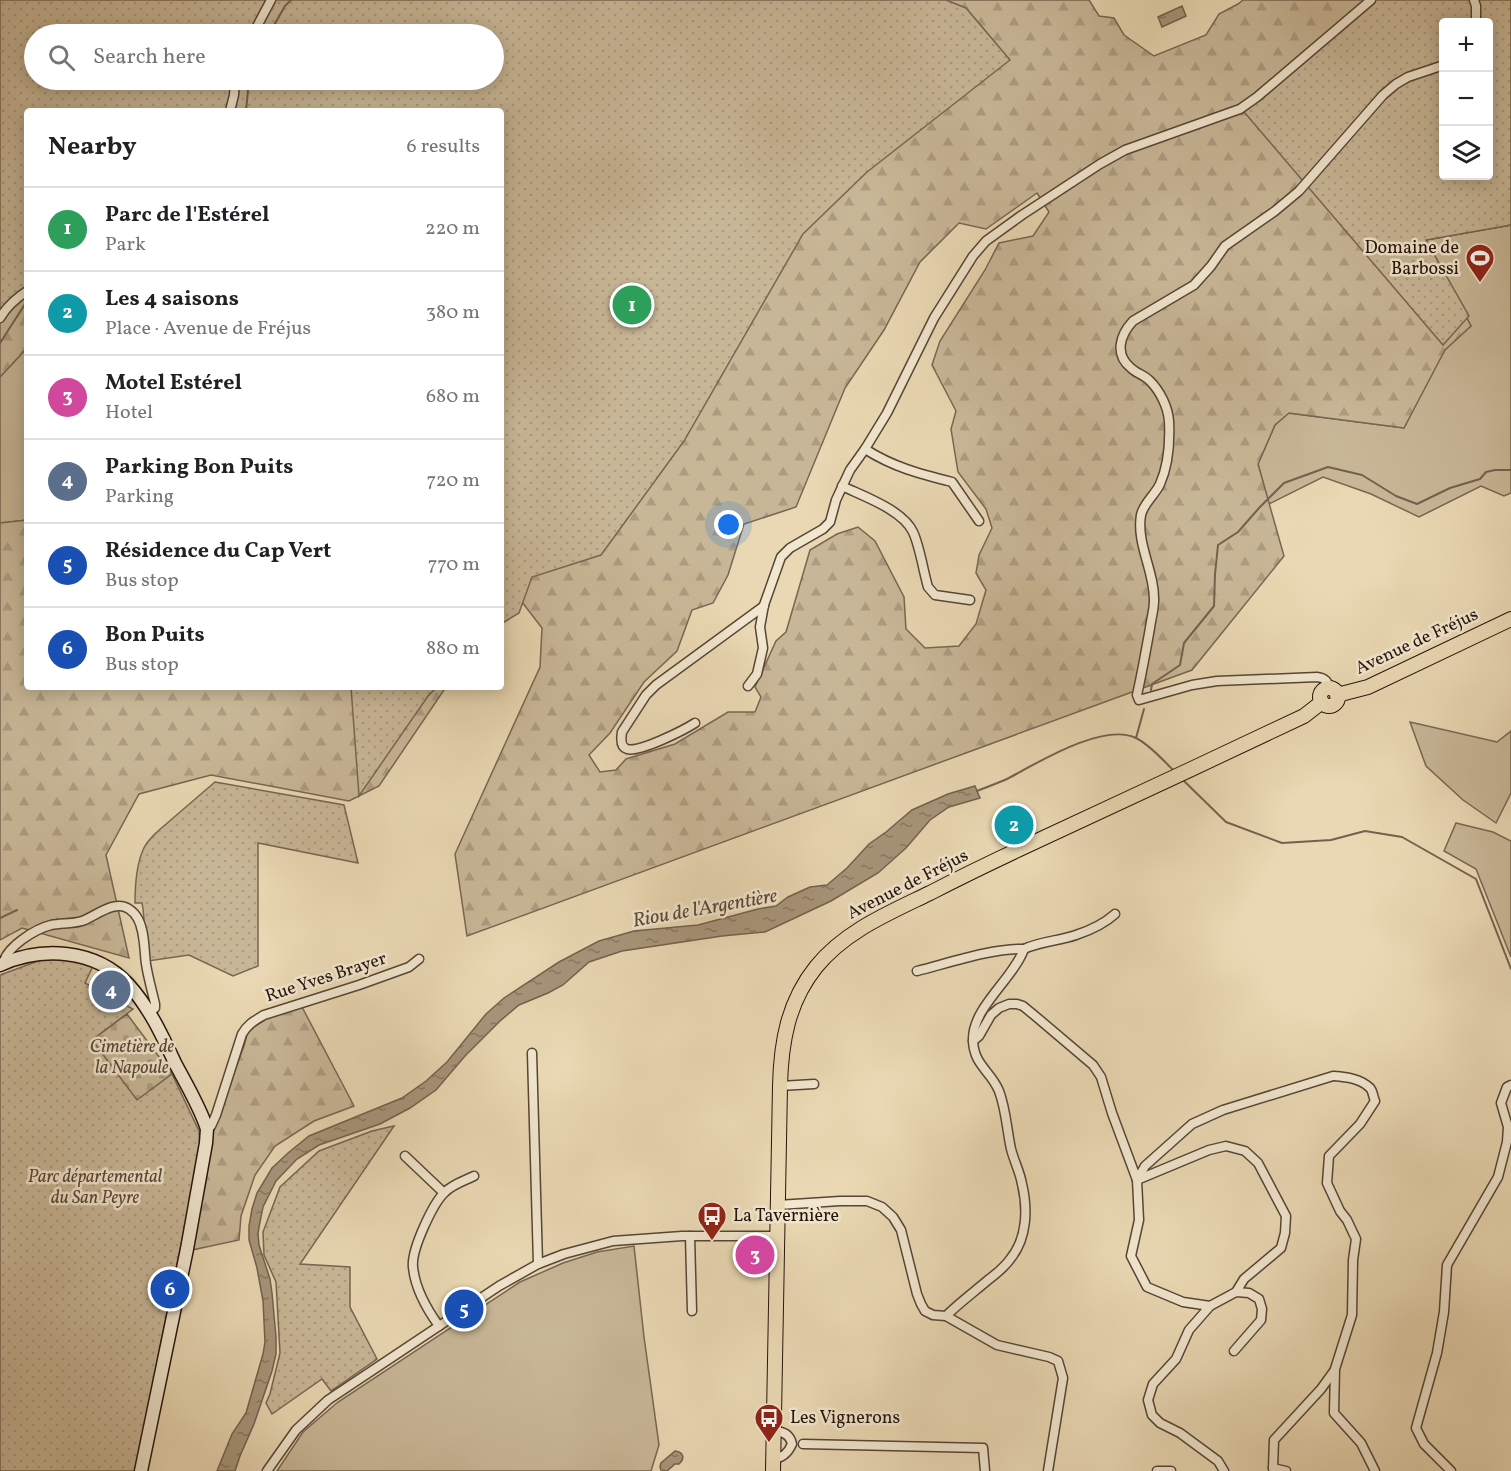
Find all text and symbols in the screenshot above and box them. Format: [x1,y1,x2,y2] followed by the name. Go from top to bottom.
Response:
[1439,18,1493,180] map controls
[1439,18,1493,72] button: +
[24,24,504,90] search box
[45,41,78,74] icon: search
[93,42,206,73] text: Search here
[1439,72,1493,126] button: −
[1439,126,1493,180] button: layers
[48,129,137,165] text: Nearby
[407,133,480,161] text: 6 results
[105,200,270,231] text: Parc de l'Estérel
[63,215,72,243] text: 1
[425,215,480,243] text: 220 m
[105,231,146,259] text: Park
[1364,236,1459,282] place label: Domaine de Barbossi
[1464,242,1496,284] sports icon: Domaine de Barbossi
[612,282,652,328] pin: 1
[105,284,239,315] text: Les 4 saisons
[62,299,73,327] text: 2
[426,299,480,327] text: 380 m
[105,315,311,343] text: Place · Avenue de Fréjus
[105,368,242,399] text: Motel Estérel
[62,383,73,411] text: 3
[426,383,480,411] text: 680 m
[105,399,153,427] text: Hotel
[105,452,293,483] text: Parking Bon Puits
[61,467,74,495] text: 4
[426,467,480,495] text: 720 m
[105,483,174,511] text: Parking
[714,510,743,539] your location
[105,536,331,567] text: Résidence du Cap Vert
[63,551,72,579] text: 5
[428,551,480,579] text: 770 m
[105,567,179,595] text: Bus stop
[1351,602,1483,682] street label: Avenue de Fréjus
[105,620,205,651] text: Bon Puits
[62,635,73,663] text: 6
[426,635,480,663] text: 880 m
[105,651,179,679] text: Bus stop
[994,802,1034,848] pin: 2
[843,844,973,926] street label: Avenue de Fréjus
[630,882,780,936] water label: Riou de l'Argentière
[262,946,390,1009] street label: Rue Yves Brayer
[92,968,130,1012] pin: 4
[90,1035,175,1081] park label: Cimetière de la Napoule
[28,1165,163,1211] park label: Parc départemental du San Peyre
[696,1200,728,1242] bus stop icon: La Tavernière
[733,1204,839,1229] place label: La Tavernière
[736,1232,774,1278] pin: 3
[150,1266,190,1312] pin: 6
[444,1286,484,1332] pin: 5
[753,1402,785,1444] bus stop icon: Les Vignerons
[790,1406,900,1431] place label: Les Vignerons

